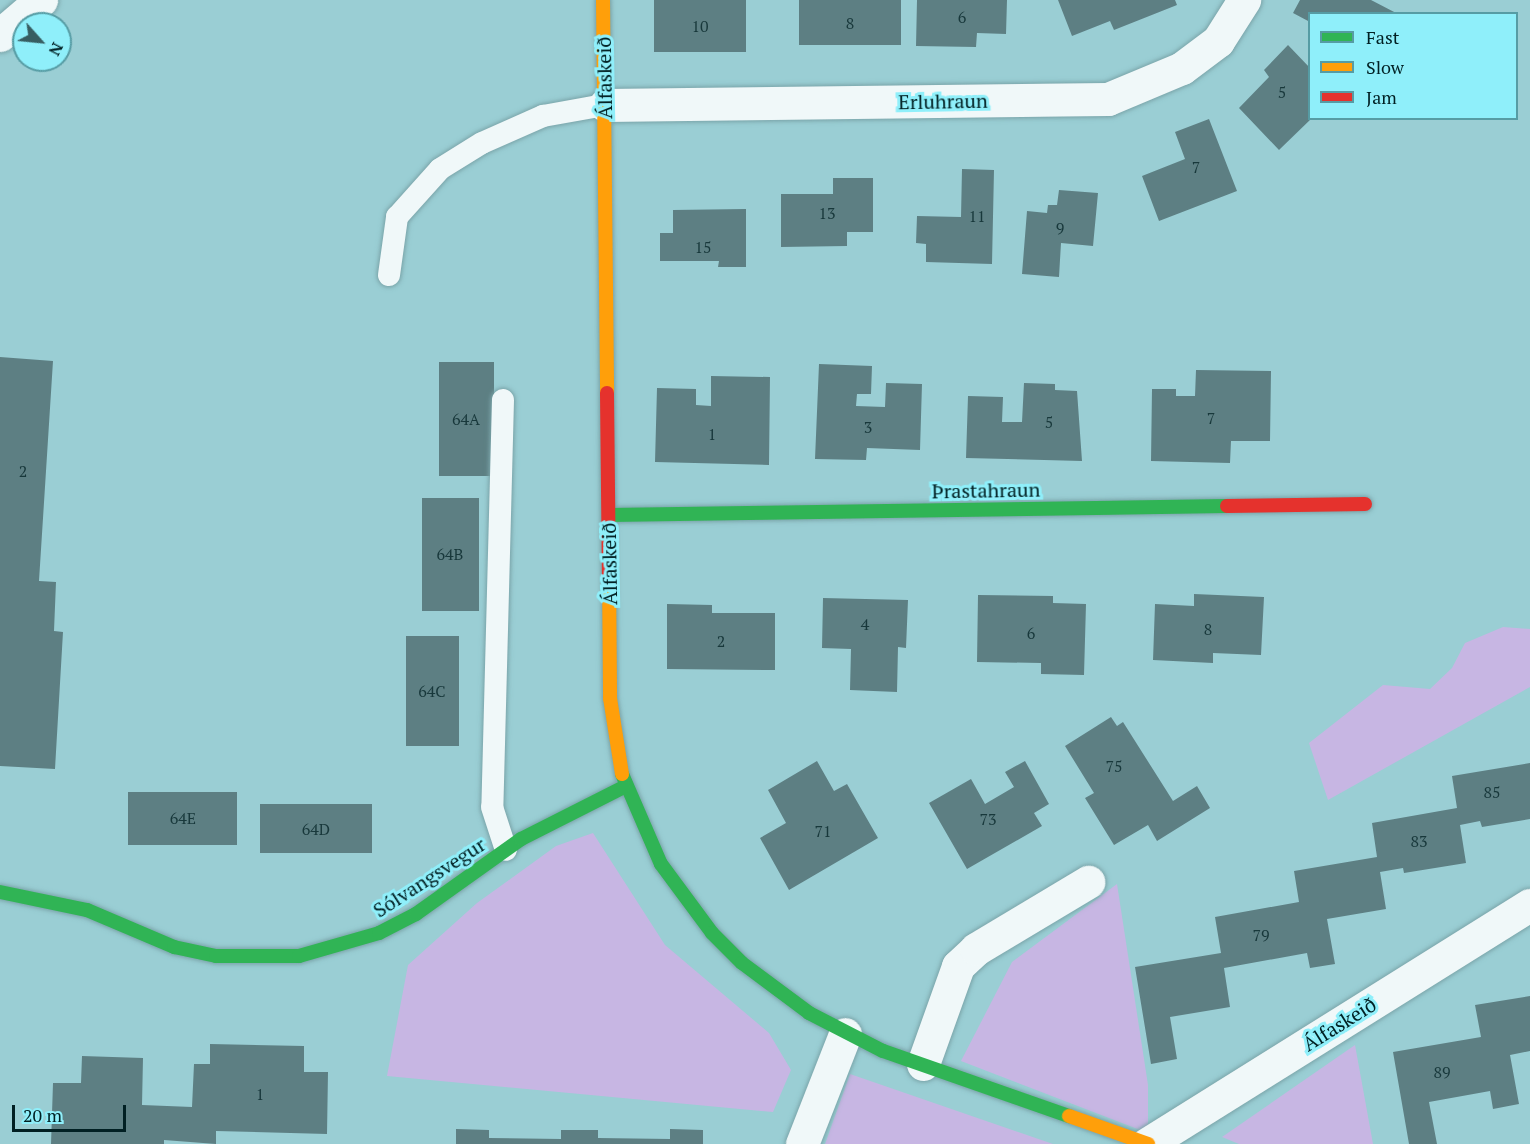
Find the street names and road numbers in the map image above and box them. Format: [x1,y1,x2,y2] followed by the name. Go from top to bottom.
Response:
[591,37,617,119] street label: Álfaskeið
[898,88,988,114] street label: Erluhraun
[931,477,1041,503] street label: Þrastahraun
[596,523,622,605] street label: Álfaskeið
[369,832,489,922] street label: Sólvangsvegur
[1298,992,1380,1056] street label: Álfaskeið

